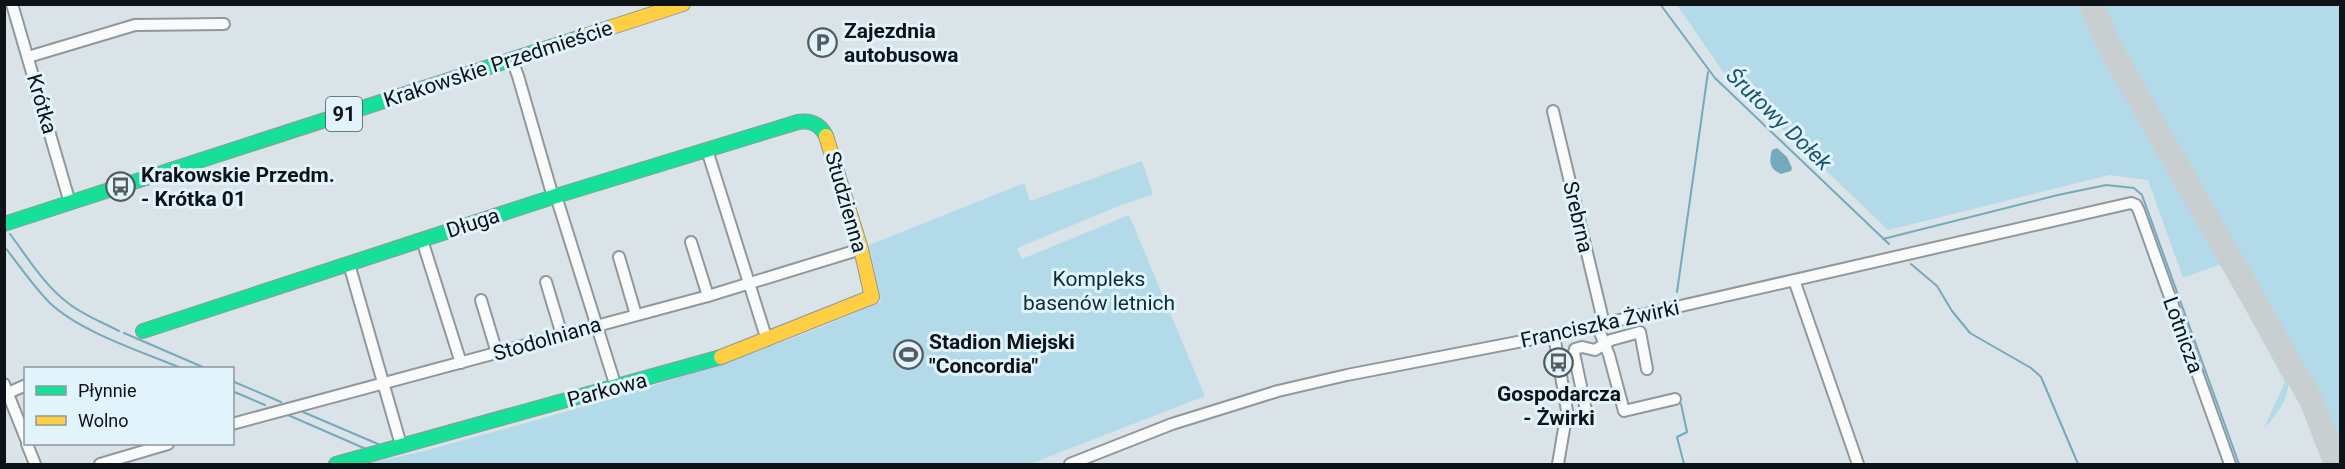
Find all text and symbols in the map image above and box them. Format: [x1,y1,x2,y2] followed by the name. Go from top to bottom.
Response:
[381,16,615,112] street label: Krakowskie Przedmieście
[844,19,959,67] place label: Zajezdnia autobusowa
[807,27,839,59] parking icon: Zajezdnia autobusowa
[1721,63,1838,176] water label: Śrutowy Dołek
[22,71,62,137] street label: Krótka
[326,97,362,131] road number: 91
[820,149,872,255] street label: Studzienna
[141,163,335,211] place label: Krakowskie Przedm. - Krótka 01
[104,171,136,203] bus stop icon: Krakowskie Przedm. - Krótka 01
[1558,179,1598,255] street label: Srebrna
[443,203,503,243] street label: Długa
[1023,267,1175,315] park label: Kompleks basenów letnich
[2158,293,2208,377] street label: Lotnicza
[1518,295,1682,353] street label: Franciszka Żwirki
[490,312,604,366] street label: Stodolniana
[929,330,1075,378] place label: Stadion Miejski "Concordia"
[892,338,924,370] sports icon: Stadion Miejski "Concordia"
[1543,347,1575,379] bus stop icon: Gospodarcza - Żwirki
[24,367,234,445] legend
[565,368,649,412] street label: Parkowa
[78,380,137,401] text: Płynnie
[1497,382,1621,430] place label: Gospodarcza - Żwirki
[78,410,129,431] text: Wolno

